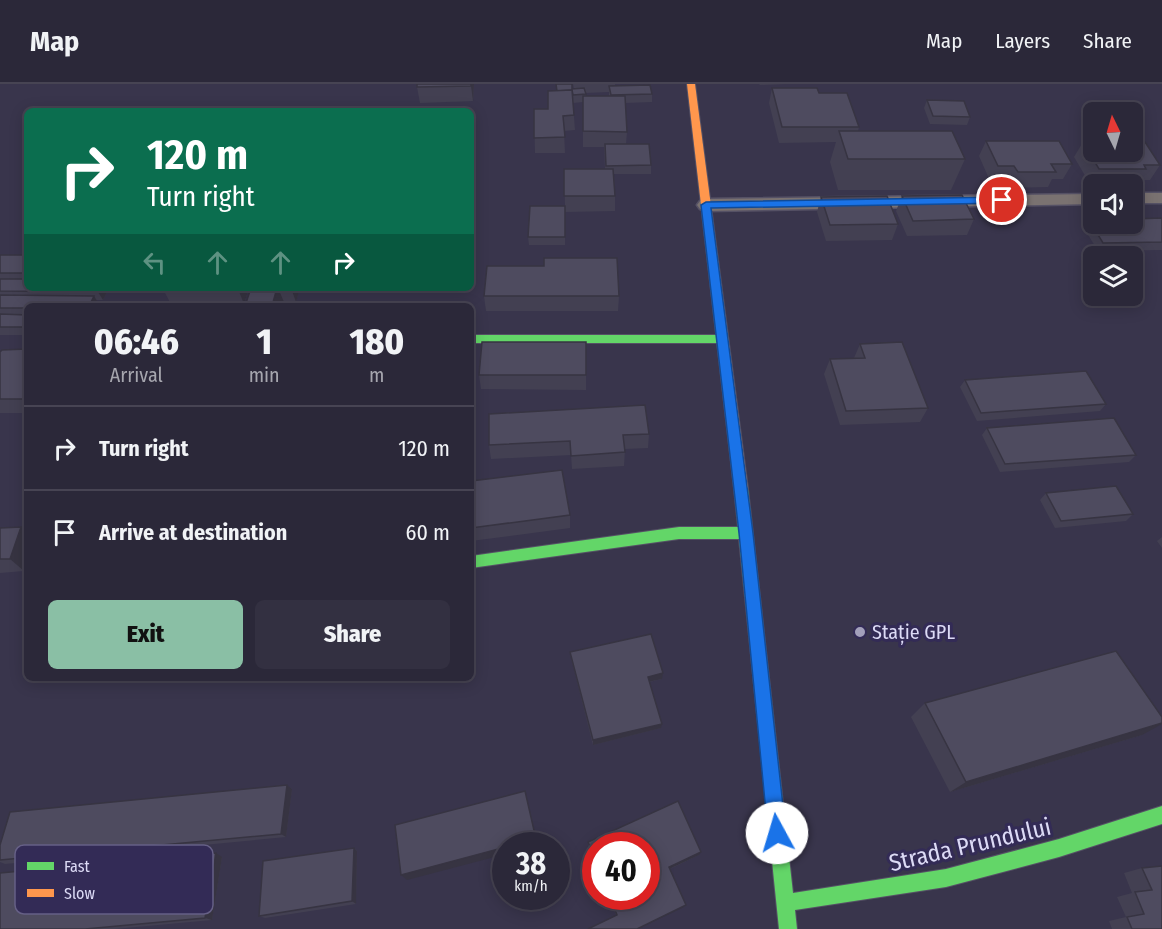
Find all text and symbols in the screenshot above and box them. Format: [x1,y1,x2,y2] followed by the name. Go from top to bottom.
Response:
[30,25,79,58] text: Map
[926,28,962,54] text: Map
[995,28,1050,54] text: Layers
[1083,28,1132,54] text: Share
[1083,102,1143,162] north arrow
[1083,102,1143,306] map controls
[147,130,248,180] text: 120 m
[48,132,126,210] icon: right
[976,174,1027,225] pin
[1083,174,1143,234] button: sound
[147,181,255,213] text: Turn right
[985,183,1018,216] icon: arrive
[138,246,171,279] icon: left
[201,246,234,279] icon: ahead
[264,246,297,279] icon: ahead
[327,246,360,279] icon: right
[1083,246,1143,306] button: layers
[94,320,179,364] text: 06:46
[256,320,272,364] text: 1
[349,320,404,364] text: 180
[110,363,163,387] text: Arrival
[249,363,280,387] text: min
[369,363,385,387] text: m
[48,432,81,465] icon: right
[99,435,188,462] text: Turn right
[398,435,450,462] text: 120 m
[48,516,81,549] icon: arrive
[99,519,287,546] text: Arrive at destination
[406,519,450,546] text: 60 m
[48,600,243,669] button: Exit
[255,600,450,669] button: Share
[872,620,955,645] place label: Stație GPL
[853,625,867,639] marker: Stație GPL
[745,801,809,865] position arrow
[886,813,1054,877] street label: Strada Prundului
[582,832,660,910] speed limit sign: 40
[15,845,213,914] legend
[516,846,546,882] text: 38
[64,857,91,876] text: Fast
[514,877,548,895] text: km/h
[64,884,95,903] text: Slow

